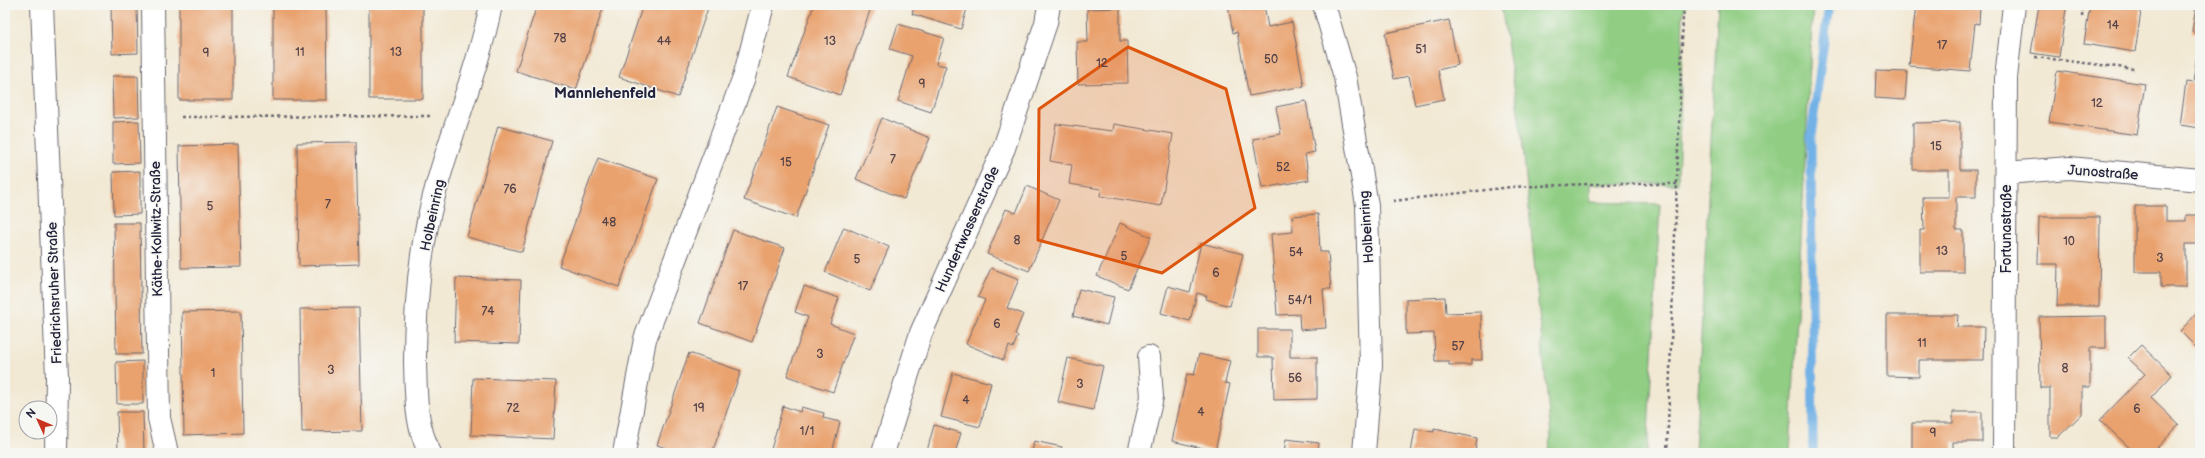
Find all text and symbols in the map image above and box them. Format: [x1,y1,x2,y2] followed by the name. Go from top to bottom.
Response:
[2107,18,2120,33] house number: 14
[554,31,566,46] house number: 78
[657,34,672,49] house number: 44
[824,34,836,49] house number: 13
[1937,38,1947,53] house number: 17
[1415,42,1427,57] house number: 51
[295,45,305,60] house number: 11
[390,45,402,60] house number: 13
[203,46,210,61] house number: 9
[1264,52,1278,67] house number: 50
[1096,56,1108,71] house number: 12
[919,77,926,92] house number: 9
[554,84,656,103] district label: Mannlehenfeld
[2091,96,2103,111] house number: 12
[1930,139,1942,154] house number: 15
[890,152,896,167] house number: 7
[780,155,792,170] house number: 15
[1276,160,1290,175] house number: 52
[147,161,166,297] street label: Käthe-Kollwitz-Straße
[2067,162,2139,183] street label: Junostraße
[932,164,1003,295] street label: Hundertwasserstraße
[417,178,448,253] street label: Holbeinring
[503,182,517,197] house number: 76
[1998,185,2015,273] street label: Fortunastraße
[1355,190,1378,264] street label: Holbeinring
[325,197,331,212] house number: 7
[207,199,214,214] house number: 5
[602,215,616,230] house number: 48
[44,221,65,364] street label: Friedrichsruher Straße
[1014,233,1021,248] house number: 8
[2063,234,2075,249] house number: 10
[1936,244,1948,259] house number: 13
[1289,245,1304,260] house number: 54
[1121,249,1128,264] house number: 5
[2156,251,2164,266] house number: 3
[854,252,861,267] house number: 5
[1212,266,1220,281] house number: 6
[738,279,748,294] house number: 17
[1288,293,1312,308] house number: 54/1
[481,304,495,319] house number: 74
[993,317,1001,332] house number: 6
[1917,336,1927,351] house number: 11
[1452,339,1464,354] house number: 57
[816,347,824,362] house number: 3
[2062,361,2069,376] house number: 8
[327,363,335,378] house number: 3
[211,366,215,381] house number: 1
[1288,371,1302,386] house number: 56
[1076,377,1084,392] house number: 3
[962,393,970,408] house number: 4
[18,400,58,440] north arrow
[507,401,519,416] house number: 72
[693,401,705,416] house number: 19
[2133,402,2141,417] house number: 6
[1197,405,1205,420] house number: 4
[24,406,39,421] text: N
[800,424,814,439] house number: 1/1
[1930,426,1937,441] house number: 9

